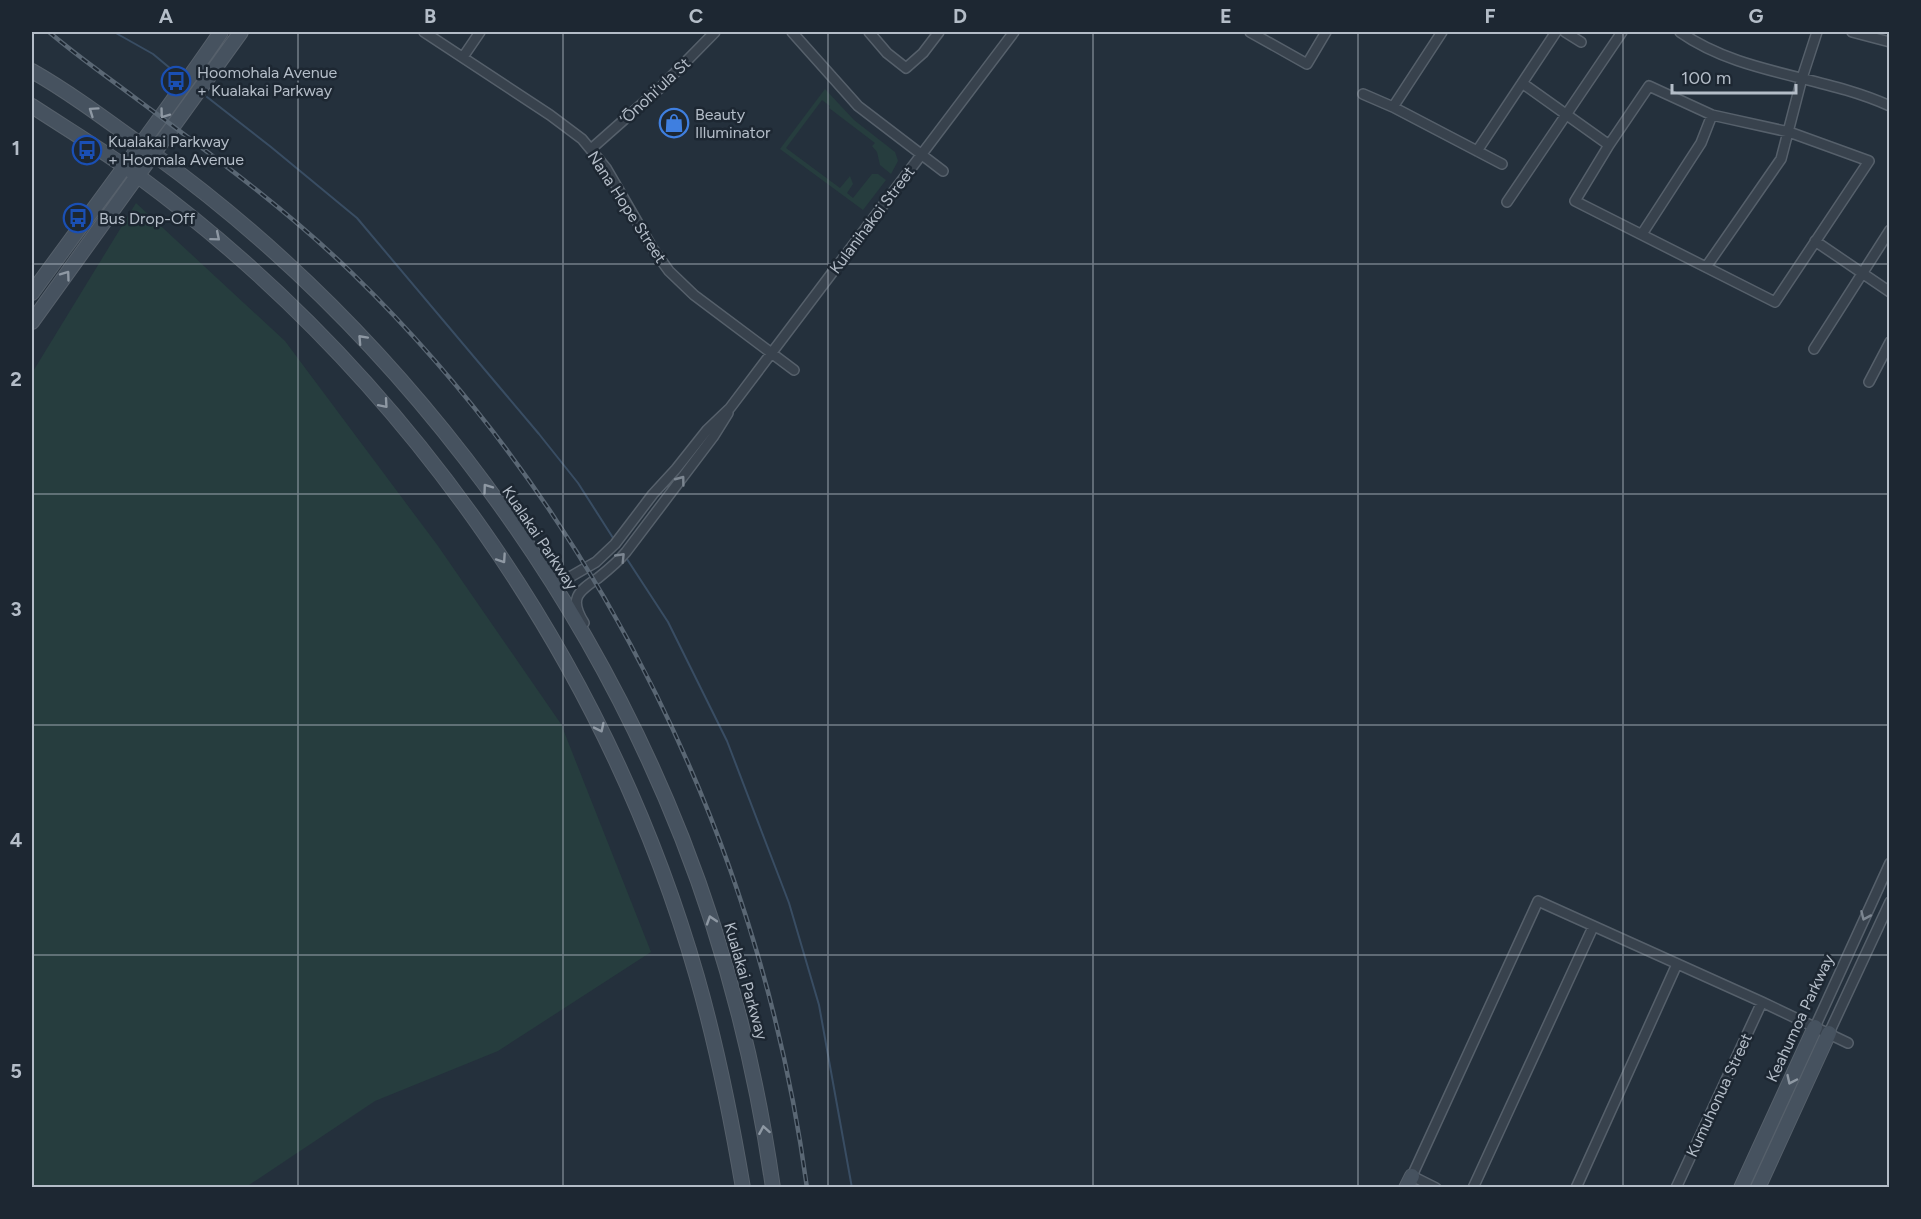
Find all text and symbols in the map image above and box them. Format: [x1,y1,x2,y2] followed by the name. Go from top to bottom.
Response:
[159,4,174,28] text: A
[424,4,436,28] text: B
[689,4,703,28] text: C
[953,4,967,28] text: D
[1220,4,1232,28] text: E
[1484,4,1496,28] text: F
[1749,4,1764,28] text: G
[616,54,694,128] street label: ‘Ōnohi‘ula St
[1672,57,1796,95] scale bar
[197,63,338,100] place label: Hoomohala Avenue + Kualakai Parkway
[160,65,192,97] bus stop icon: Hoomohala Avenue + Kualakai Parkway
[1681,67,1731,89] text: 100 m
[695,105,771,142] place label: Beauty Illuminator
[89,107,100,118] one-way arrow
[160,107,171,118] one-way arrow
[658,107,690,139] shop icon: Beauty Illuminator
[108,132,244,169] place label: Kualakai Parkway + Hoomala Avenue
[71,134,103,166] bus stop icon: Kualakai Parkway + Hoomala Avenue
[12,136,20,160] text: 1
[584,147,670,267] street label: Nana Hope Street
[825,163,919,277] street label: Kulanihakoi Street
[62,202,94,234] bus stop icon: Bus Drop-Off
[99,209,195,228] place label: Bus Drop-Off
[209,230,220,241] one-way arrow
[59,271,70,282] one-way arrow
[359,335,370,346] one-way arrow
[10,367,22,391] text: 2
[377,397,388,408] one-way arrow
[673,476,684,487] one-way arrow
[498,482,582,594] street label: Kualakai Parkway
[483,484,494,495] one-way arrow
[495,552,506,563] one-way arrow
[614,554,625,564] one-way arrow
[10,597,22,621] text: 3
[592,721,604,732] one-way arrow
[10,828,23,852] text: 4
[1860,910,1872,921] one-way arrow
[706,915,719,926] one-way arrow
[720,920,772,1042] street label: Kualakai Parkway
[1762,951,1838,1085] street label: Keahumoa Parkway
[1682,1030,1756,1160] street label: Kumuhonua Street
[10,1059,22,1083] text: 5
[1786,1073,1798,1084] one-way arrow
[758,1125,771,1135] one-way arrow

